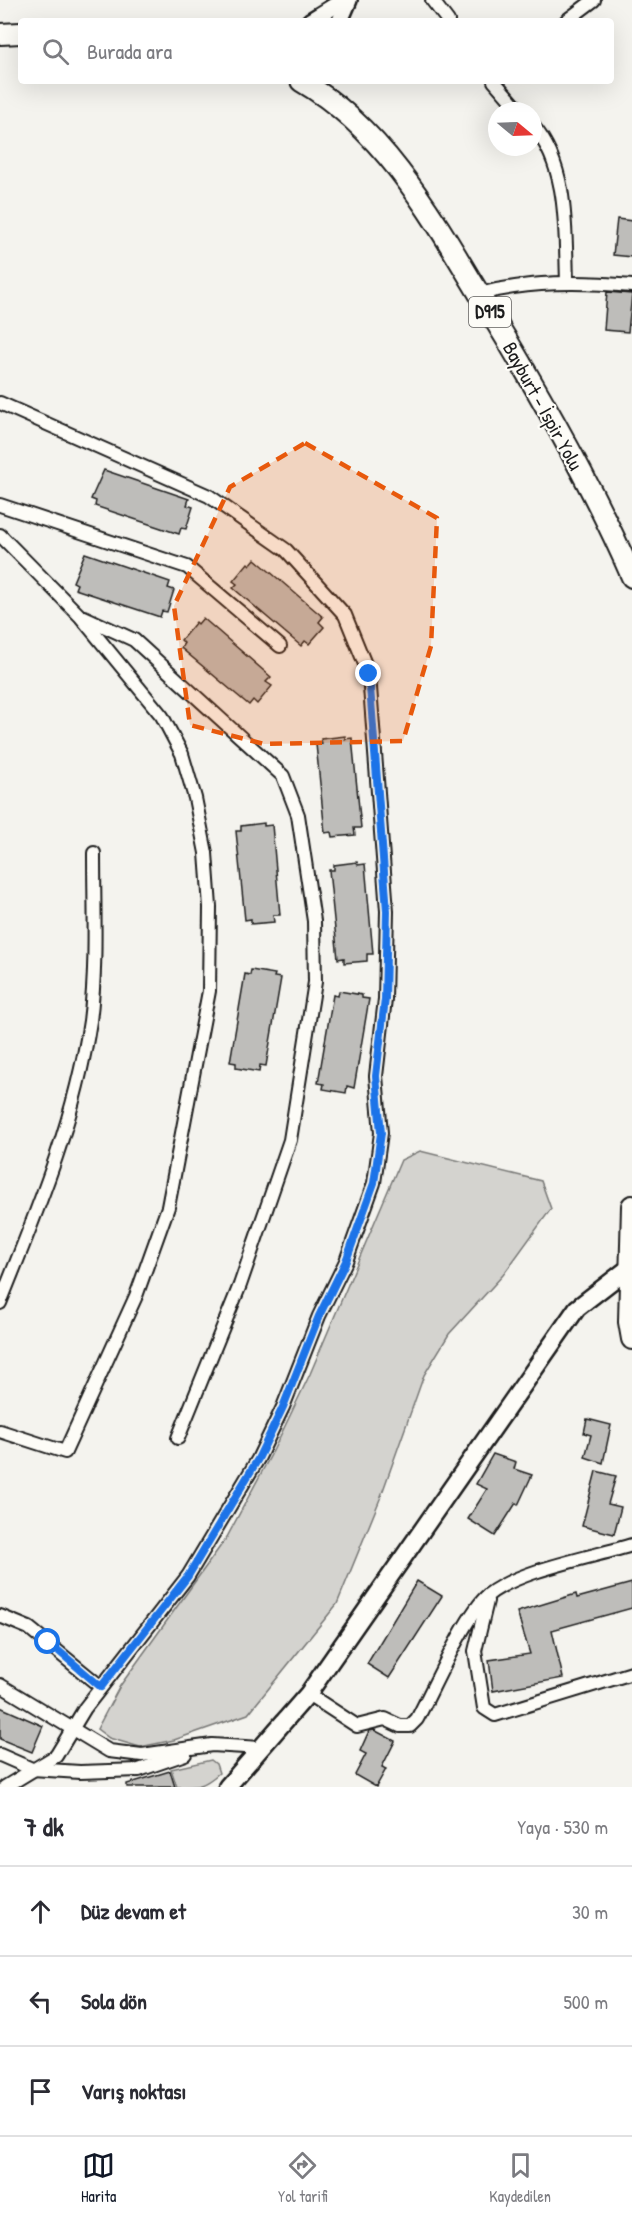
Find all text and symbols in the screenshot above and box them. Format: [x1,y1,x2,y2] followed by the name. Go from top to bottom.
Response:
[18,18,614,84] search box
[39,35,72,68] icon: search
[87,36,172,66] text: Burada ara
[488,102,542,156] north arrow
[469,297,511,327] road number: D915
[497,337,590,475] street label: Bayburt - İspir Yolu
[355,660,381,686] route end
[34,1628,60,1654] route start
[24,1809,64,1844] text: 7 dk
[517,1813,608,1840] text: Yaya · 530 m
[24,1895,57,1928] icon: ahead
[81,1896,186,1926] text: Düz devam et
[572,1898,608,1925] text: 30 m
[24,1985,57,2018] icon: left
[81,1986,147,2016] text: Sola dön
[563,1988,608,2015] text: 500 m
[24,2075,57,2108] icon: arrive
[81,2076,186,2106] text: Varış noktası
[81,2149,116,2207] tab: Harita
[278,2149,327,2207] tab: Yol tarifi
[489,2149,551,2207] tab: Kaydedilen

